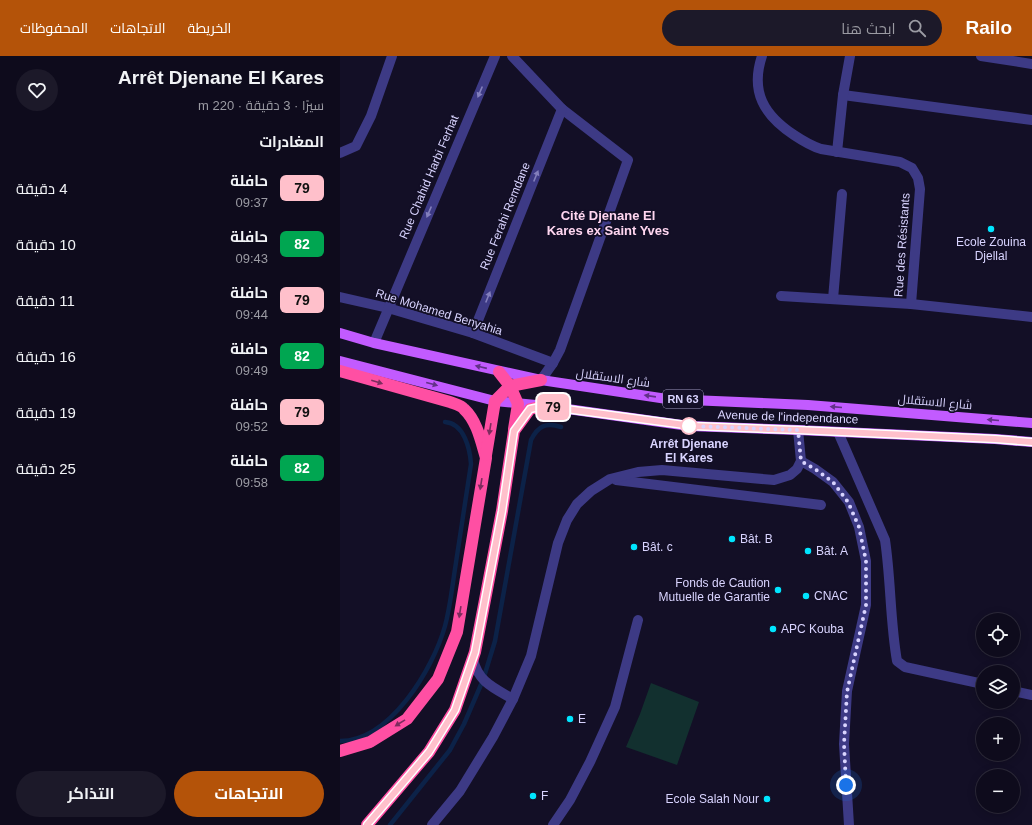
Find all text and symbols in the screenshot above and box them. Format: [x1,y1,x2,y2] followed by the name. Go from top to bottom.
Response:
[662,10,942,46] search box
[906,17,928,39] icon: search
[966,17,1012,38] text: Railo
[20,20,88,36] text: المحفوظات
[110,20,166,36] text: الاتجاهات
[188,20,231,36] text: الخريطة
[841,20,896,37] text: ابحث هنا
[118,67,324,88] text: Arrêt Djenane El Kares
[16,69,58,111] button: heart
[476,86,482,98] one-way arrow
[198,98,324,113] text: سيرًا · 3 دقيقة · 220 m
[396,112,462,241] street label: Rue Chahid Harbi Ferhat
[259,133,324,150] text: المغادرات
[477,160,533,272] street label: Rue Ferahi Remdane
[533,169,539,181] one-way arrow
[230,172,268,189] text: حافلة
[16,180,68,197] text: 4 دقيقة
[294,180,310,196] text: 79
[891,193,913,297] street label: Rue des Résistants
[235,195,268,210] text: 09:37
[426,206,432,217] one-way arrow
[547,208,669,238] district label: Cité Djenane El Kares ex Saint Yves
[986,224,996,234] marker: Ecole Zouina Djellal
[230,228,268,245] text: حافلة
[956,235,1026,263] place label: Ecole Zouina Djellal
[16,236,76,253] text: 10 دقيقة
[294,236,310,252] text: 82
[235,251,268,266] text: 09:43
[230,284,268,301] text: حافلة
[374,286,505,338] street label: Rue Mohamed Benyahia
[485,290,491,302] one-way arrow
[16,292,75,309] text: 11 دقيقة
[294,292,310,308] text: 79
[235,307,268,322] text: 09:44
[230,340,268,357] text: حافلة
[16,348,76,365] text: 16 دقيقة
[294,348,310,364] text: 82
[235,363,268,378] text: 09:49
[474,364,487,370] one-way arrow
[575,366,651,391] street label: شارع الاستقلال
[372,379,384,385] one-way arrow
[426,382,438,388] one-way arrow
[663,390,703,408] road number: RN 63
[897,392,973,413] street label: شارع الاستقلال
[644,393,656,399] one-way arrow
[535,394,571,420] line badge: 79
[230,396,268,413] text: حافلة
[545,399,561,415] text: 79
[16,404,76,421] text: 19 دقيقة
[294,404,310,420] text: 79
[830,404,842,410] one-way arrow
[717,408,859,426] street label: Avenue de l'independance
[987,416,999,423] one-way arrow
[680,417,698,435] marker: Arrêt Djenane El Kares
[235,419,268,434] text: 09:52
[487,423,493,435] one-way arrow
[650,437,729,465] place label: Arrêt Djenane El Kares
[230,452,268,469] text: حافلة
[16,460,76,477] text: 25 دقيقة
[294,460,310,476] text: 82
[235,475,268,490] text: 09:58
[478,478,484,490] one-way arrow
[740,532,773,546] place label: Bât. B
[727,534,737,544] marker: Bât. B
[642,540,673,554] place label: Bât. c
[629,542,639,552] marker: Bât. c
[816,544,848,558] place label: Bât. A
[803,546,813,556] marker: Bât. A
[659,576,770,604] place label: Fonds de Caution Mutuelle de Garantie
[773,585,783,595] marker: Fonds de Caution Mutuelle de Garantie
[814,589,848,603] place label: CNAC
[801,591,811,601] marker: CNAC
[457,606,463,618] one-way arrow
[976,613,1020,813] map controls
[976,613,1020,657] button: locate
[781,622,844,636] place label: APC Kouba
[768,624,778,634] marker: APC Kouba
[976,665,1020,709] button: layers
[578,712,586,726] place label: E
[565,714,575,724] marker: E
[976,717,1020,761] button: +
[394,720,406,727] one-way arrow
[976,769,1020,813] button: −
[16,771,166,817] button: التذاكر
[174,771,324,817] button: الاتجاهات
[836,775,856,795] your location
[541,789,548,803] place label: F
[528,791,538,801] marker: F
[666,792,759,806] place label: Ecole Salah Nour
[762,794,772,804] marker: Ecole Salah Nour

